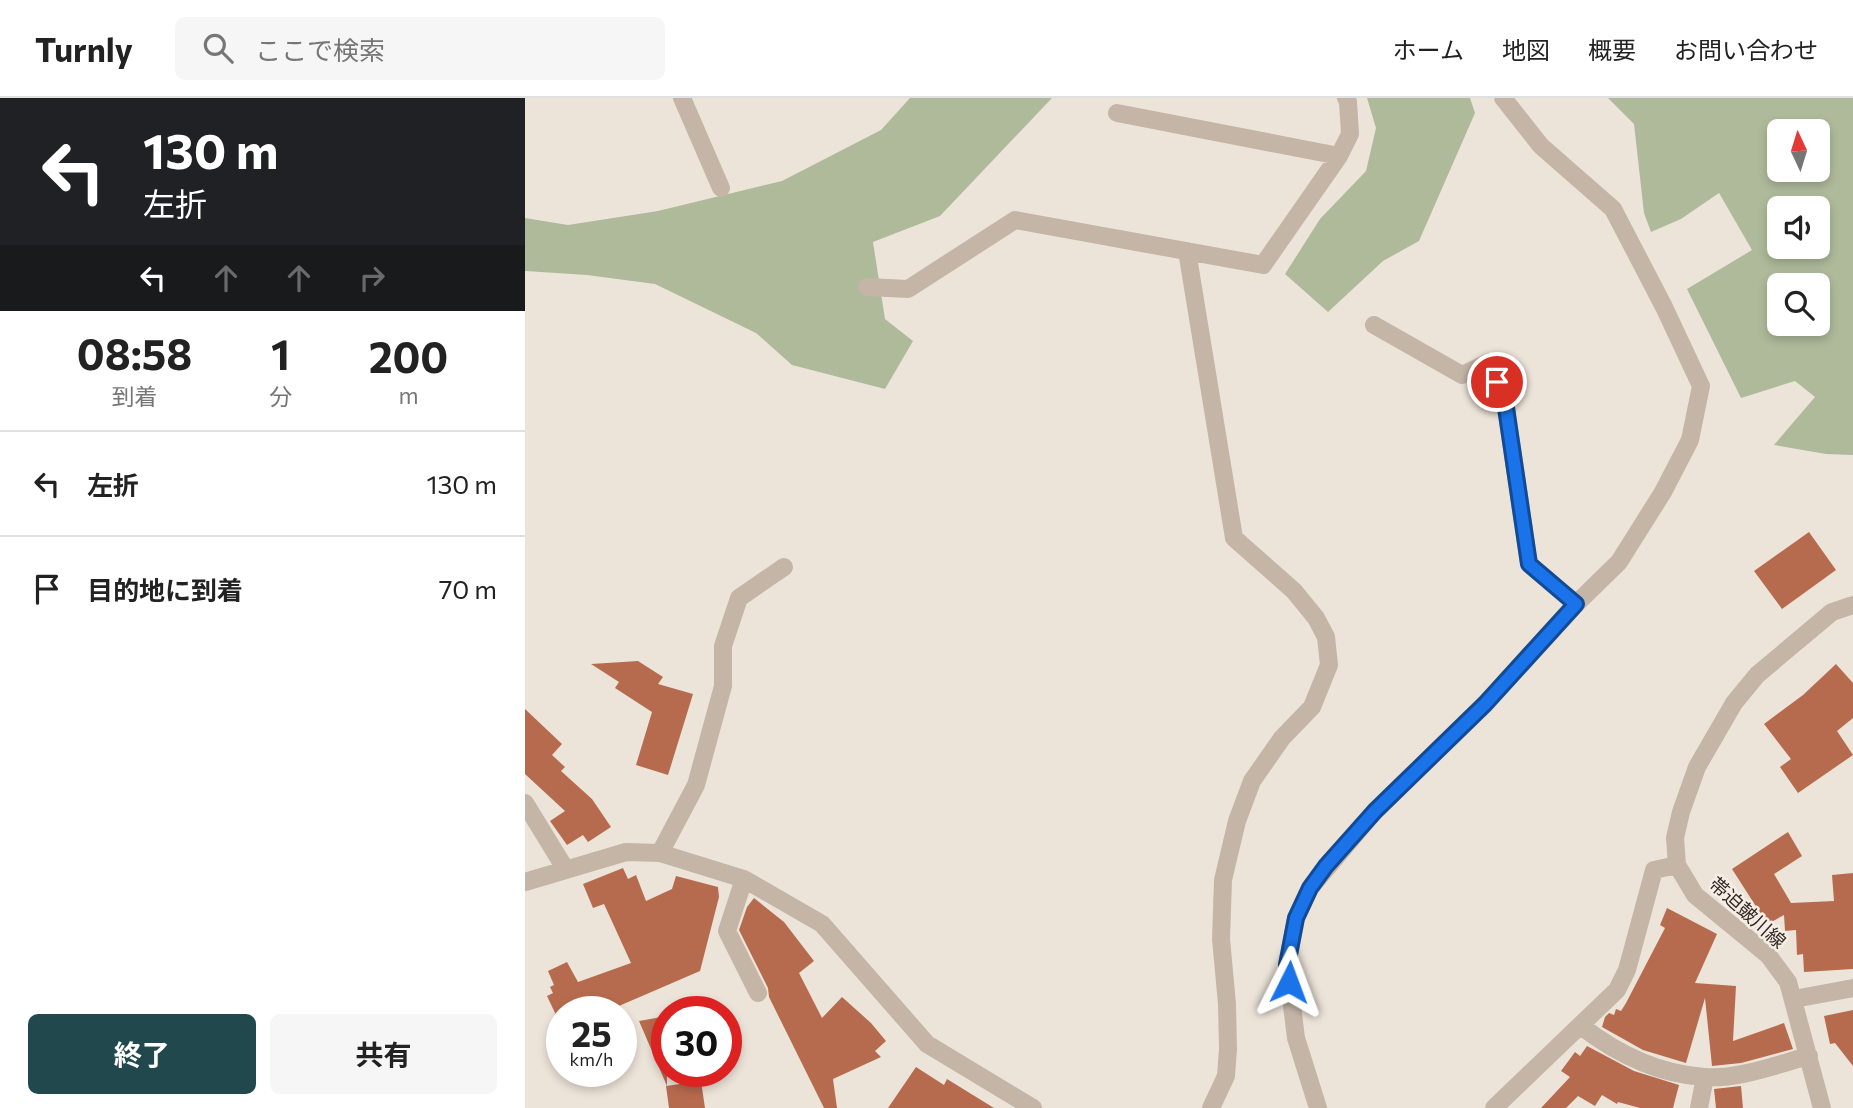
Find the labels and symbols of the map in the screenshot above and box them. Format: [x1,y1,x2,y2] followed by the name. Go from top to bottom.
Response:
[1767,119,1831,182] north arrow
[1467,352,1527,412] pin
[1705,872,1791,952] street label: 帯迫皷川線
[1252,945,1326,1019] position arrow
[651,996,742,1087] speed limit sign: 30

